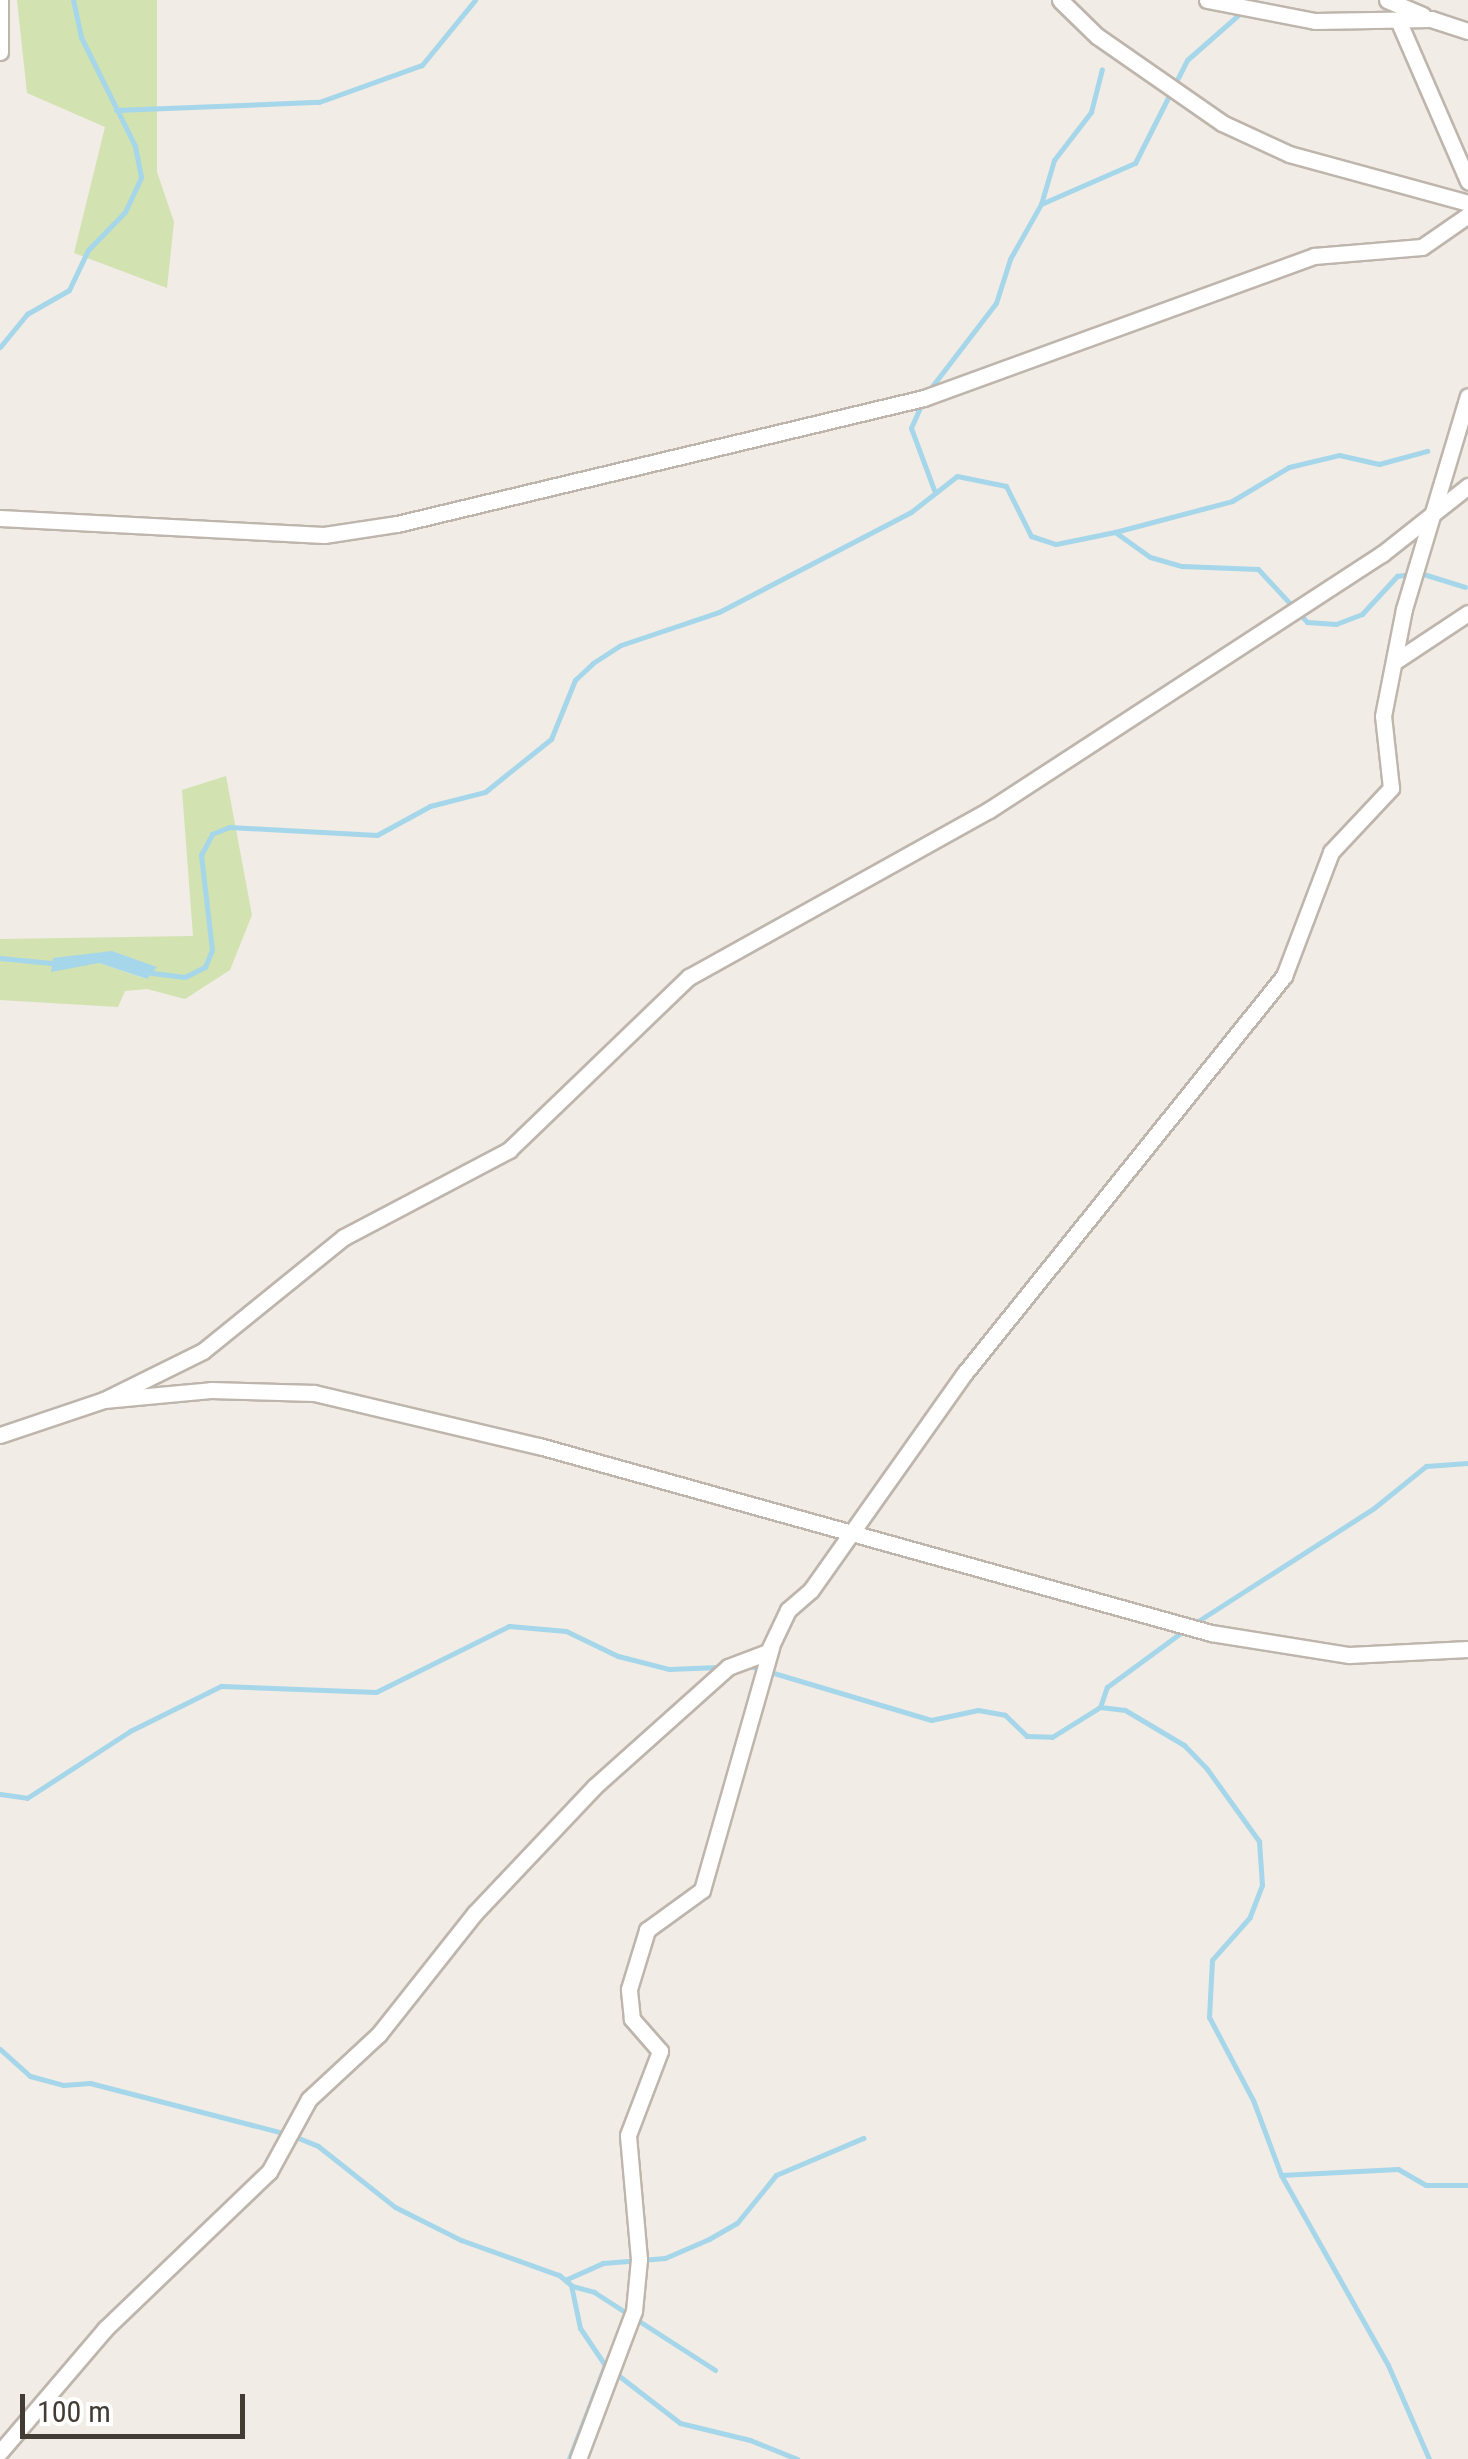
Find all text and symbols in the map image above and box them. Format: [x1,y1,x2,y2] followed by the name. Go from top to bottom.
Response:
[25,2374,250,2436] scale bar
[37,2394,111,2429] text: 100 m

